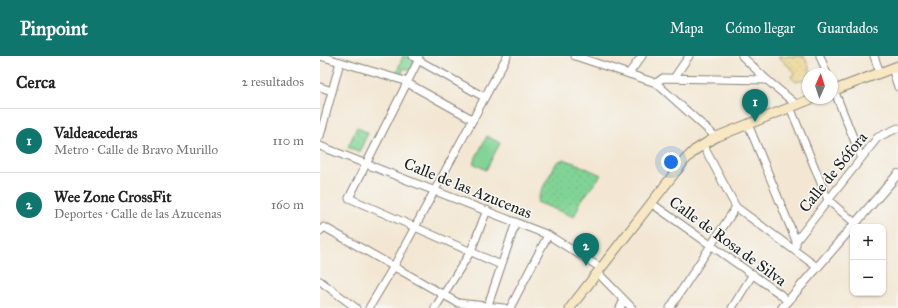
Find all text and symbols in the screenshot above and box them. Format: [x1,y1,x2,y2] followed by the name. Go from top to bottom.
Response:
[20,17,88,40] text: Pinpoint
[670,20,703,37] text: Mapa
[725,20,795,37] text: Cómo llegar
[817,20,878,37] text: Guardados
[802,68,838,104] north arrow
[16,72,55,93] text: Cerca
[241,74,304,90] text: 2 resultados
[742,89,768,122] pin: 1
[54,124,138,142] text: Valdeacederas
[795,128,871,216] street label: Calle de Sófora
[26,133,32,149] text: 1
[272,133,304,149] text: 110 m
[54,142,218,158] text: Metro · Calle de Bravo Murillo
[661,152,681,172] your location
[401,154,535,222] street label: Calle de las Azucenas
[54,188,171,206] text: Wee Zone CrossFit
[666,192,790,290] street label: Calle de Rosa de Silva
[26,197,32,213] text: 2
[271,197,304,213] text: 160 m
[54,206,222,222] text: Deportes · Calle de las Azucenas
[850,224,886,296] map controls
[850,224,886,260] button: +
[573,233,599,266] pin: 2
[850,260,886,296] button: −

